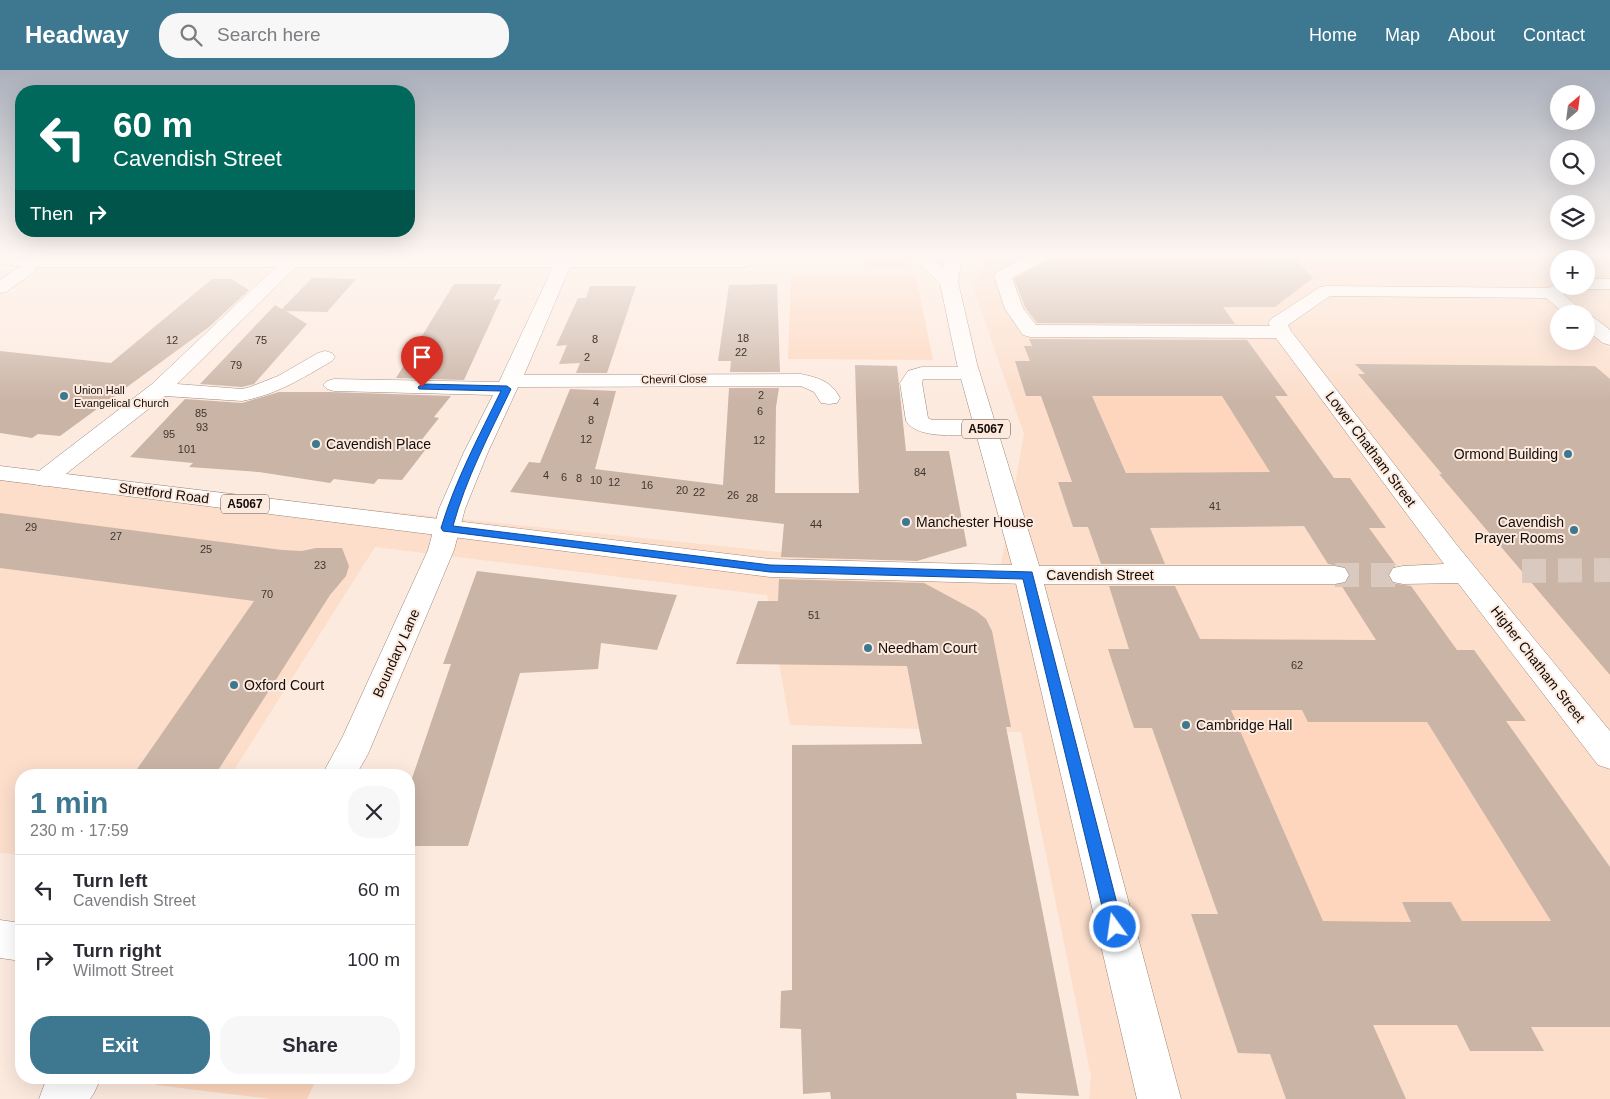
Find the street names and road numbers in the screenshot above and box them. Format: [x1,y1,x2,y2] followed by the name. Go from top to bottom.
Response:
[641,372,707,386] street label: Chevril Close
[1322,388,1420,510] street label: Lower Chatham Street
[962,419,1010,438] road number: A5067
[118,480,210,506] street label: Stretford Road
[221,494,269,514] road number: A5067
[1046,567,1154,583] street label: Cavendish Street
[1488,603,1588,725] street label: Higher Chatham Street
[369,606,423,700] street label: Boundary Lane

